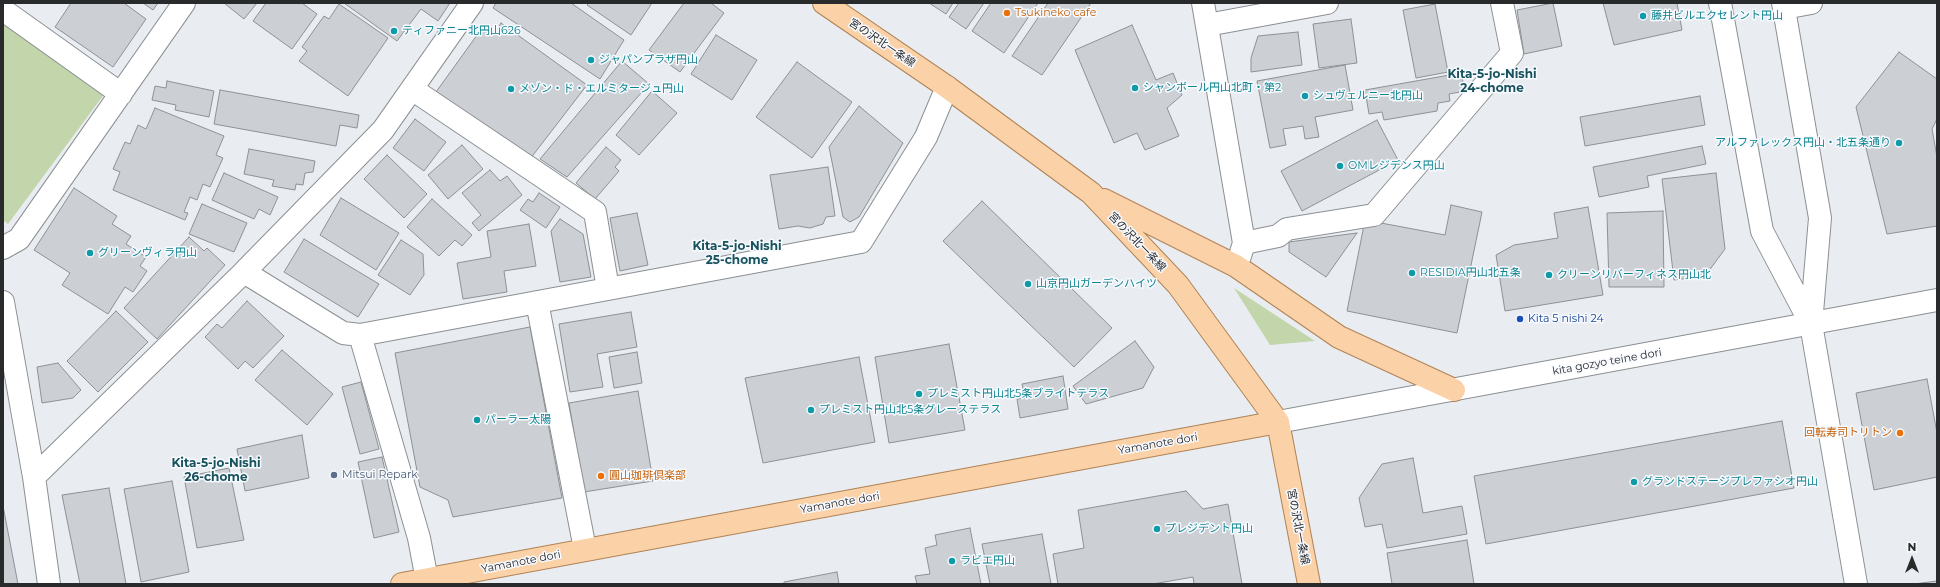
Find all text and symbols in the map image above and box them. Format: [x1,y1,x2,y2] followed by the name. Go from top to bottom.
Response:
[1015,6,1096,20] place label: Tsukineko cafe
[1002,8,1012,18] marker: Tsukineko cafe
[1651,9,1783,23] place label: 藤井ビルエクセレント円山
[1638,11,1648,21] marker: 藤井ビルエクセレント円山
[846,16,918,70] street label: 宮の沢北一条線
[402,24,521,38] place label: ティファニー北円山626
[389,26,399,36] marker: ティファニー北円山626
[599,53,698,67] place label: ジャパンプラザ円山
[586,55,596,65] marker: ジャパンプラザ円山
[1447,67,1537,95] district label: Kita-5-jo-Nishi 24-chome
[1143,81,1281,95] place label: シャンボール円山北町・第2
[519,82,684,96] place label: メゾン・ド・エルミタージュ円山
[1130,83,1140,93] marker: シャンボール円山北町・第2
[506,84,516,94] marker: メゾン・ド・エルミタージュ円山
[1313,89,1423,103] place label: シュヴェルニー北円山
[1300,91,1310,101] marker: シュヴェルニー北円山
[1715,136,1891,150] place label: アルファレックス円山・北五条通り
[1894,138,1904,148] marker: アルファレックス円山・北五条通り
[1348,159,1445,173] place label: OMレジデンス円山
[1335,161,1345,171] marker: OMレジデンス円山
[1106,210,1168,274] street label: 宮の沢北一条線
[692,239,782,267] district label: Kita-5-jo-Nishi 25-chome
[98,246,197,260] place label: グリーンヴィラ円山
[85,248,95,258] marker: グリーンヴィラ円山
[1420,266,1521,280] place label: RESIDIA円山北五条
[1407,268,1417,278] marker: RESIDIA円山北五条
[1557,268,1711,282] place label: クリーンリバーフィネス円山北
[1544,270,1554,280] marker: クリーンリバーフィネス円山北
[1036,277,1157,291] place label: 山京円山ガーデンハイツ
[1023,279,1033,289] marker: 山京円山ガーデンハイツ
[1528,312,1604,326] place label: Kita 5 nishi 24
[1515,314,1525,324] marker: Kita 5 nishi 24
[1551,346,1663,378] street label: kita gozyo teine dori
[927,387,1109,401] place label: プレミスト円山北5条ブライトテラス
[914,389,924,399] marker: プレミスト円山北5条ブライトテラス
[819,403,1001,417] place label: プレミスト円山北5条グレーステラス
[806,405,816,415] marker: プレミスト円山北5条グレーステラス
[485,413,551,427] place label: パーラー太陽
[472,415,482,425] marker: パーラー太陽
[1804,426,1892,440] place label: 回転寿司トリトン
[1895,428,1905,438] marker: 回転寿司トリトン
[1117,430,1199,458] street label: Yamanote dori
[171,456,261,484] district label: Kita-5-jo-Nishi 26-chome
[342,468,418,482] place label: Mitsui Repark
[609,469,686,483] place label: 圓山珈琲倶楽部
[329,470,339,480] marker: Mitsui Repark
[596,471,606,481] marker: 圓山珈琲倶楽部
[1642,475,1818,489] place label: グランドステージプレファシオ円山
[1629,477,1639,487] marker: グランドステージプレファシオ円山
[1284,488,1312,566] street label: 宮の沢北一条線
[799,489,881,517] street label: Yamanote dori
[1165,522,1253,536] place label: プレジデント円山
[1152,524,1162,534] marker: プレジデント円山
[1892,539,1932,579] north arrow
[1908,540,1916,554] text: N
[480,548,562,576] street label: Yamanote dori
[960,554,1015,568] place label: ラビエ円山
[947,556,957,566] marker: ラビエ円山

